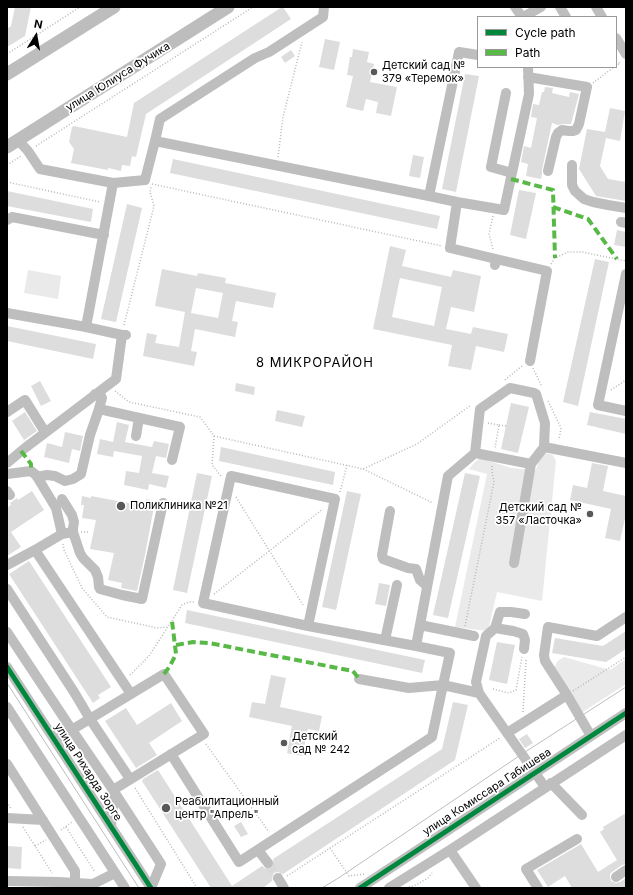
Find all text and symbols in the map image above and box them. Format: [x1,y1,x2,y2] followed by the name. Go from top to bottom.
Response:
[16,16,56,56] north arrow
[477,16,617,68] legend
[33,17,44,32] text: N
[515,25,576,40] text: Cycle path
[64,40,172,114] street label: улица Юлиуса Фучика
[515,45,540,60] text: Path
[382,59,465,85] place label: Детский сад № 379 «Теремок»
[369,67,379,77] marker: Детский сад № 379 «Теремок»
[256,355,374,371] district label: 8 МИКРОРАЙОН
[130,499,228,513] place label: Поликлиника №21
[115,500,127,512] marker: Поликлиника №21
[496,501,582,527] place label: Детский сад № 357 «Ласточка»
[585,509,595,519] marker: Детский сад № 357 «Ласточка»
[51,721,125,823] street label: улица Рихарда Зорге
[292,730,350,756] place label: Детский сад № 242
[279,738,289,748] marker: Детский сад № 242
[420,745,554,839] street label: улица Комиссара Габишева
[175,795,279,821] place label: Реабилитационный центр "Апрель"
[160,802,172,814] marker: Реабилитационный центр "Апрель"

